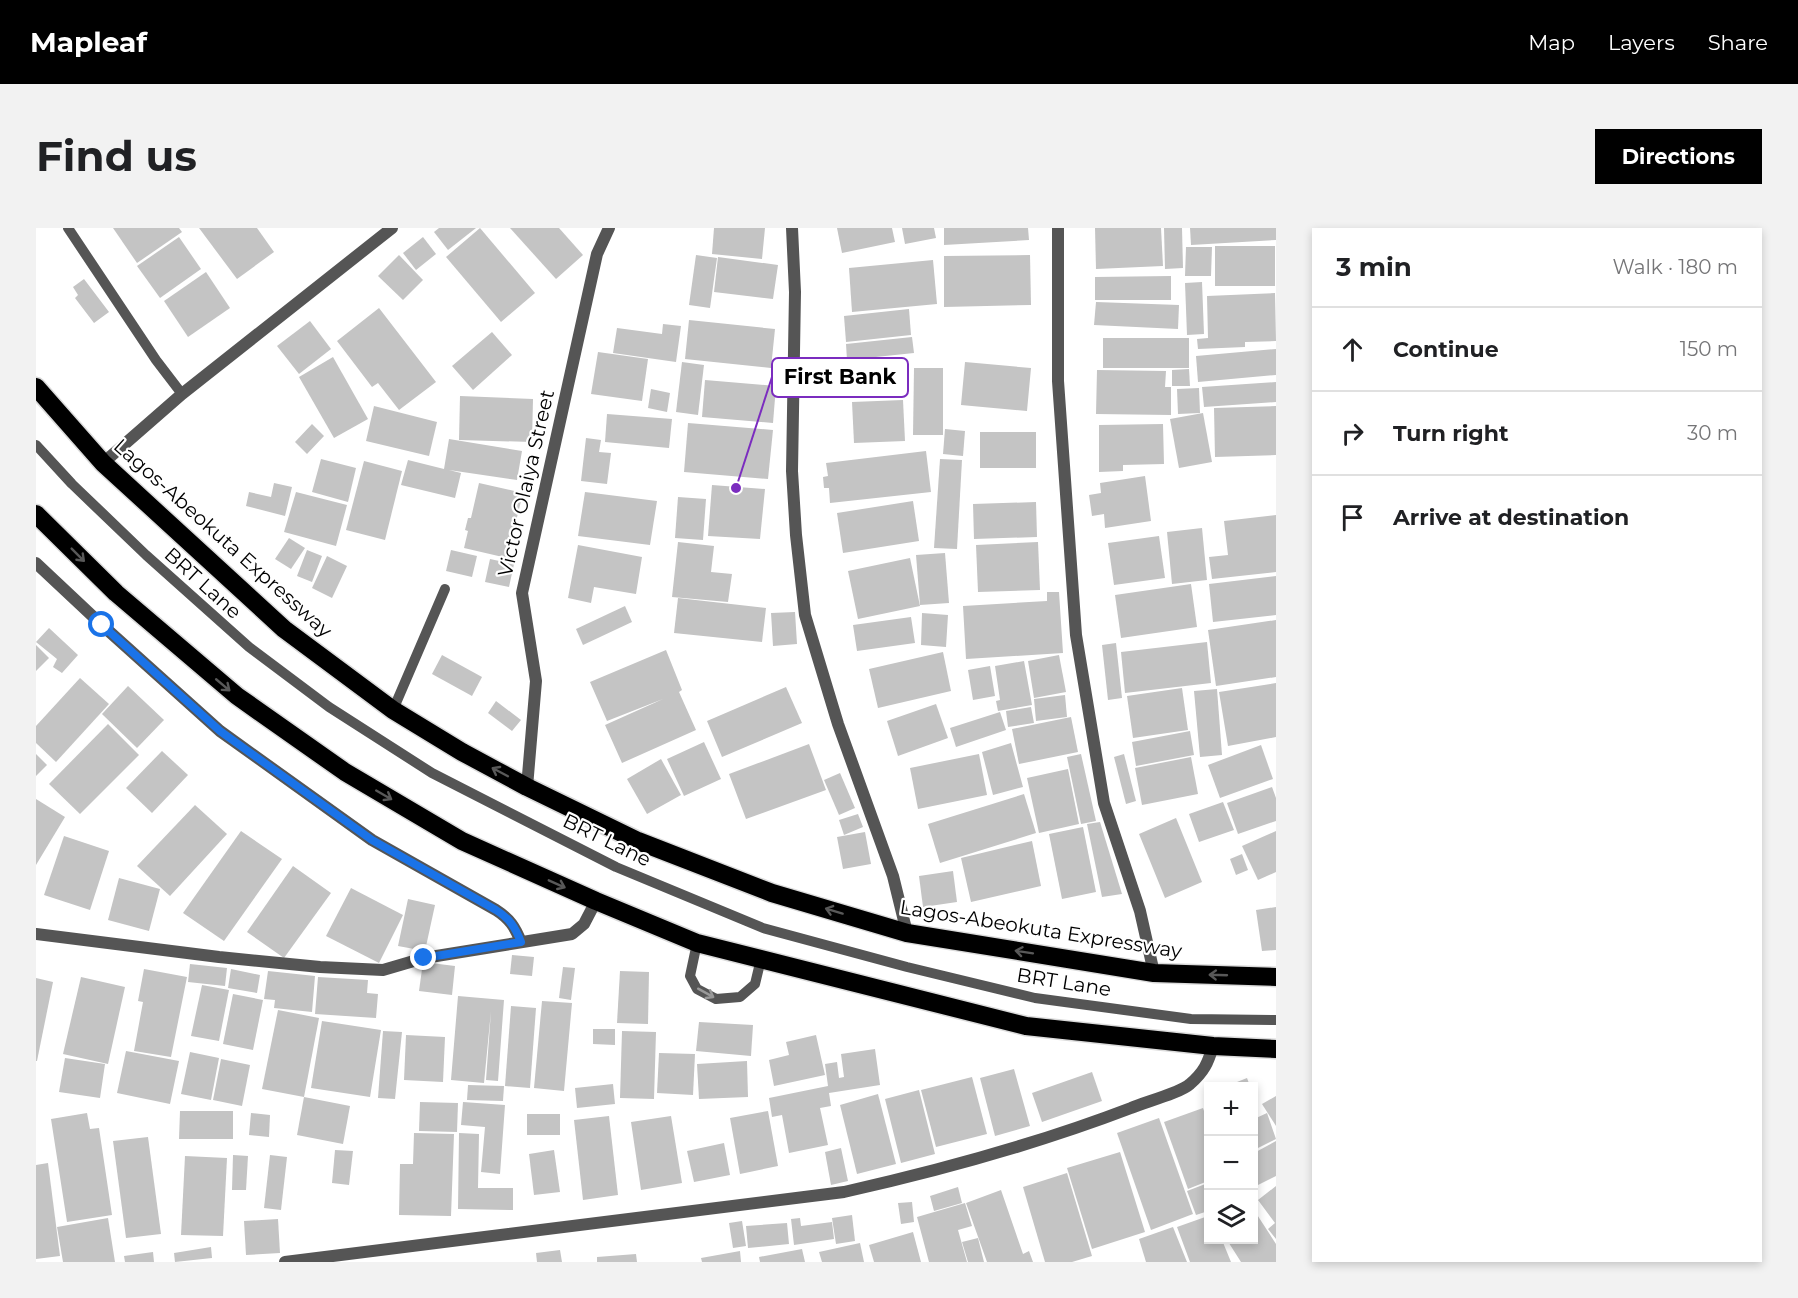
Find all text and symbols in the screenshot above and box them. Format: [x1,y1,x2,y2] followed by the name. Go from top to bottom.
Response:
[30,25,147,59] text: Mapleaf
[1528,30,1575,55] text: Map
[1608,30,1675,55] text: Layers
[1708,30,1768,55] text: Share
[1595,129,1762,184] button: Directions
[36,130,197,182] text: Find us
[1336,251,1412,283] text: 3 min
[1613,255,1738,279] text: Walk · 180 m
[1336,333,1369,366] icon: ahead
[1393,336,1499,363] text: Continue
[1680,337,1738,361] text: 150 m
[772,358,908,397] callout: First Bank
[784,364,896,389] text: First Bank
[493,387,559,579] street label: Victor Olaiya Street
[1336,417,1369,450] icon: right
[1393,420,1508,447] text: Turn right
[1687,421,1738,445] text: 30 m
[109,434,337,642] street label: Lagos-Abeokuta Expressway
[1336,501,1369,534] icon: arrive
[1393,504,1629,531] text: Arrive at destination
[160,542,246,624] street label: BRT Lane
[70,548,85,562] one-way arrow
[88,611,114,637] route start
[215,678,231,691] one-way arrow
[491,766,509,777] one-way arrow
[375,789,392,801] one-way arrow
[559,808,655,872] street label: BRT Lane
[548,878,566,890] one-way arrow
[898,895,1184,963] street label: Lagos-Abeokuta Expressway
[825,905,844,916] one-way arrow
[410,944,436,970] route end
[1015,946,1035,957] one-way arrow
[1015,963,1113,1001] street label: BRT Lane
[1208,970,1228,981] one-way arrow
[697,987,714,999] one-way arrow
[1204,1082,1258,1244] map controls
[1204,1082,1258,1136] button: +
[1204,1136,1258,1190] button: −
[1204,1190,1258,1244] button: layers

